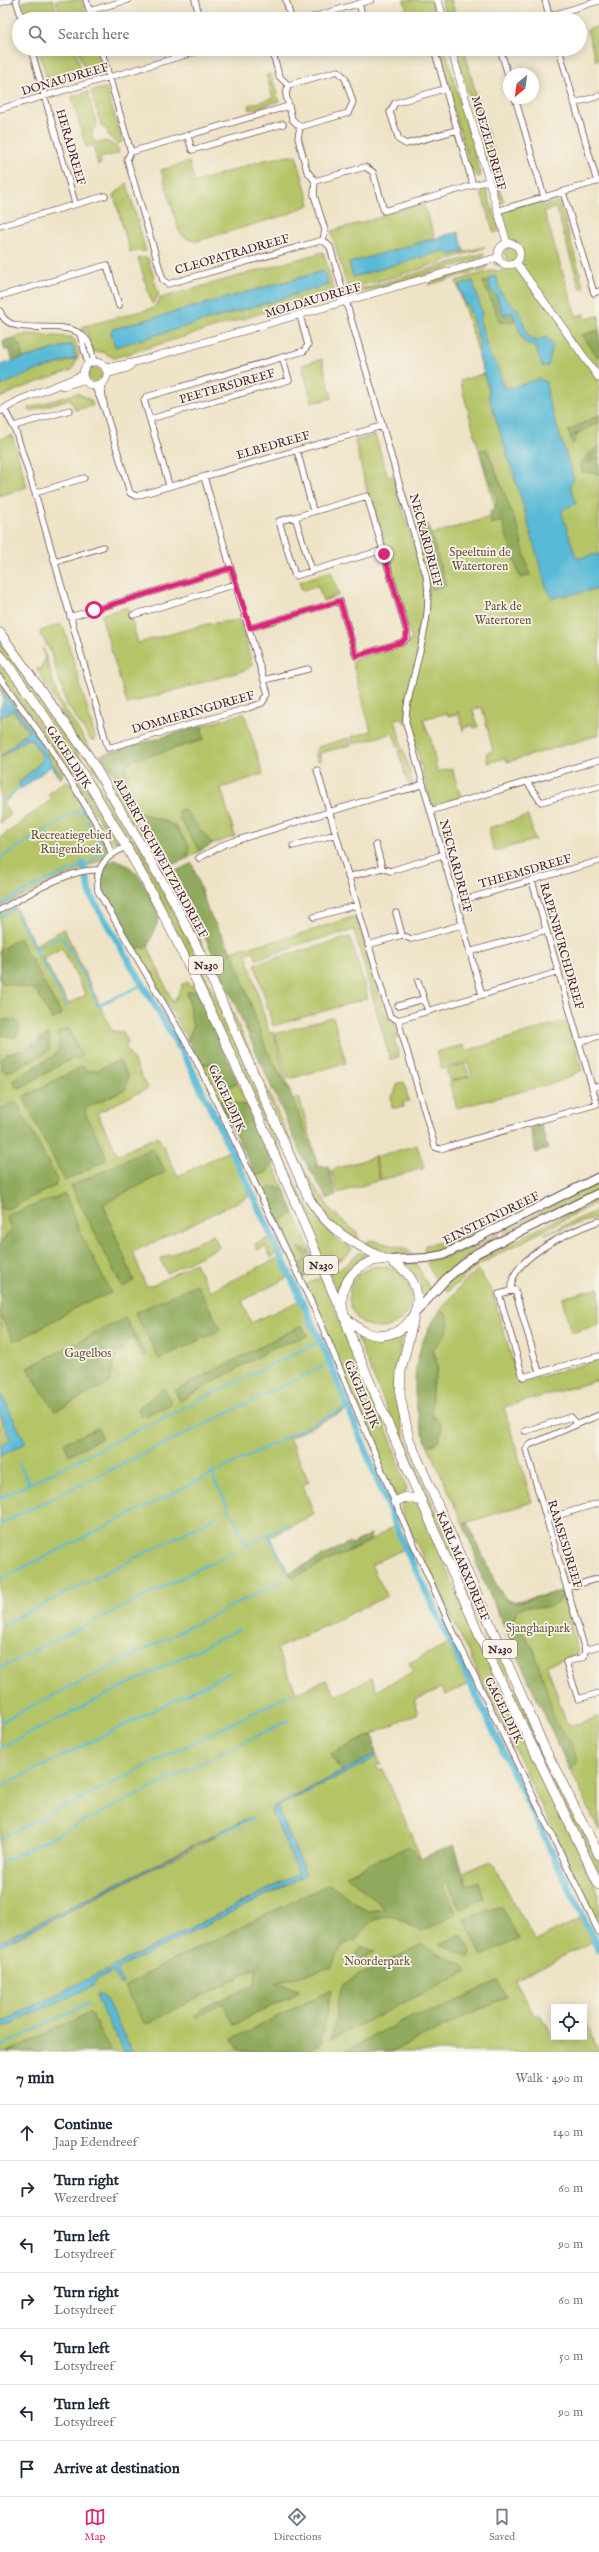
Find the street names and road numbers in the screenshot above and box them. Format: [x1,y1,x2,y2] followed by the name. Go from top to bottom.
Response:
[20,60,111,99] street label: DONAUDREEF
[468,94,509,192] street label: MOEZELDREEF
[52,107,89,187] street label: HERADREEF
[173,231,291,278] street label: CLEOPATRADREEF
[263,279,363,321] street label: MOLDAUDREEF
[178,366,277,407] street label: PEETERSDREEF
[235,428,312,463] street label: ELBEDREEF
[406,492,445,589] street label: NECKARDREEF
[130,688,257,737] street label: DOMMERINGDREEF
[42,723,95,792] street label: GAGELDIJK
[110,775,211,941] street label: ALBERT SCHWEITZERDREEF
[436,818,475,915] street label: NECKARDREEF
[477,851,574,892] street label: THEEMSDREEF
[536,881,587,1012] street label: RAPENBURCHDREEF
[189,956,223,974] road number: N230
[204,1062,249,1135] street label: GAGELDIJK
[441,1188,542,1248] street label: EINSTEINDREEF
[304,1256,338,1274] road number: N230
[340,1358,383,1431] street label: GAGELDIJK
[544,1498,585,1591] street label: RAMSESDREEF
[433,1509,493,1624] street label: KARL MARXDREEF
[483,1640,517,1658] road number: N230
[480,1675,526,1747] street label: GAGELDIJK

